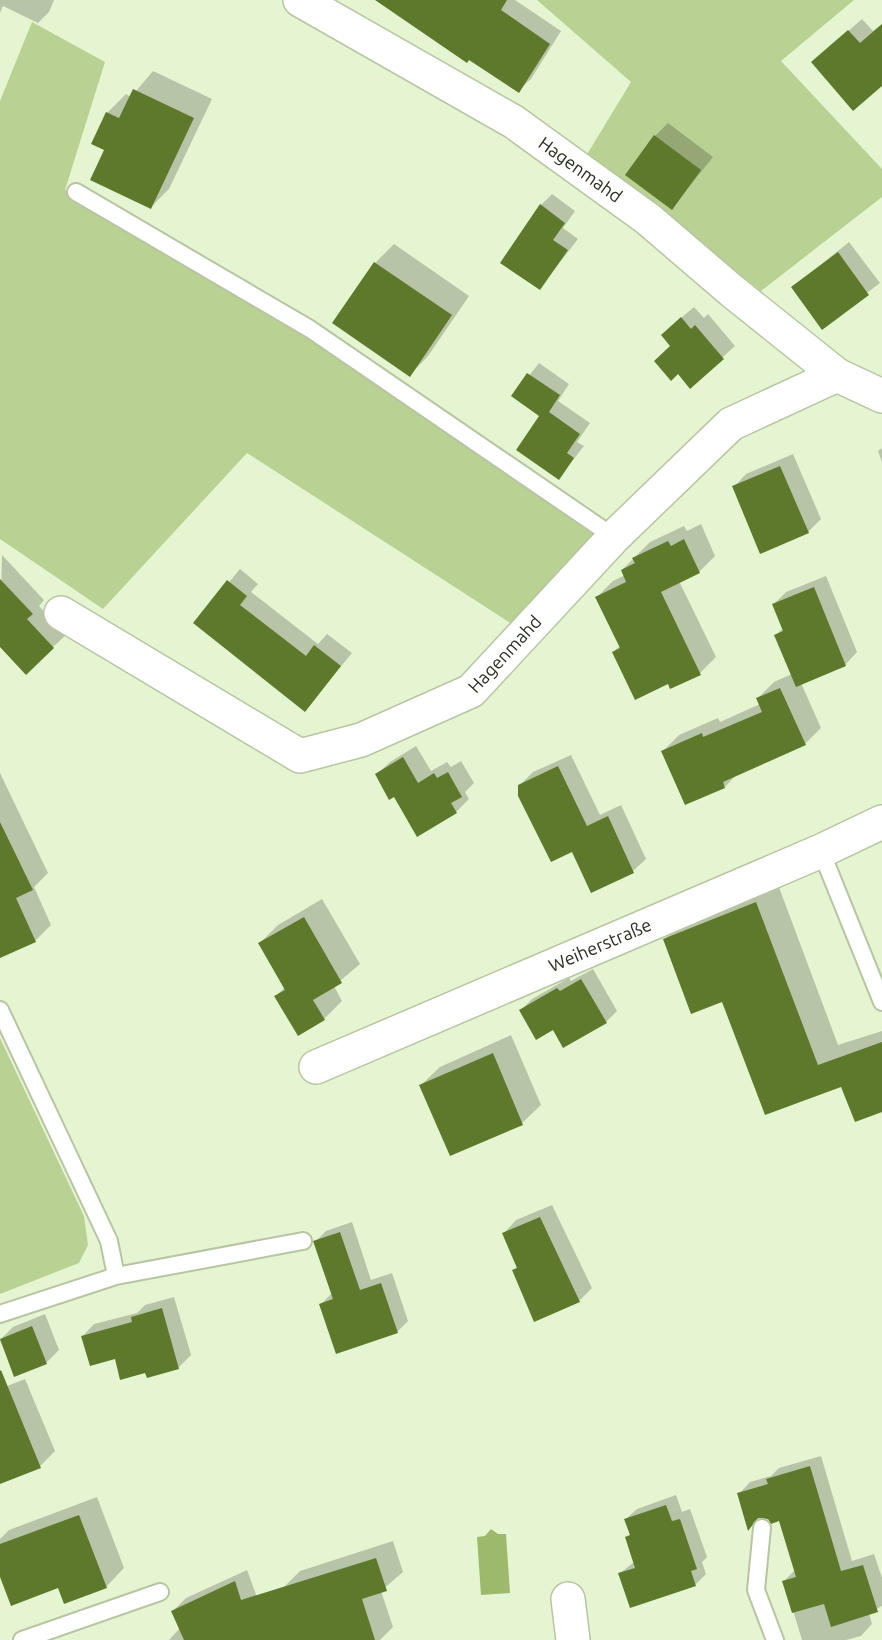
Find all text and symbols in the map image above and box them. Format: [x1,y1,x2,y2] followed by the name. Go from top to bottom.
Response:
[535,132,626,206] street label: Hagenmahd
[464,611,545,696] street label: Hagenmahd
[545,914,654,975] street label: Weiherstraße

